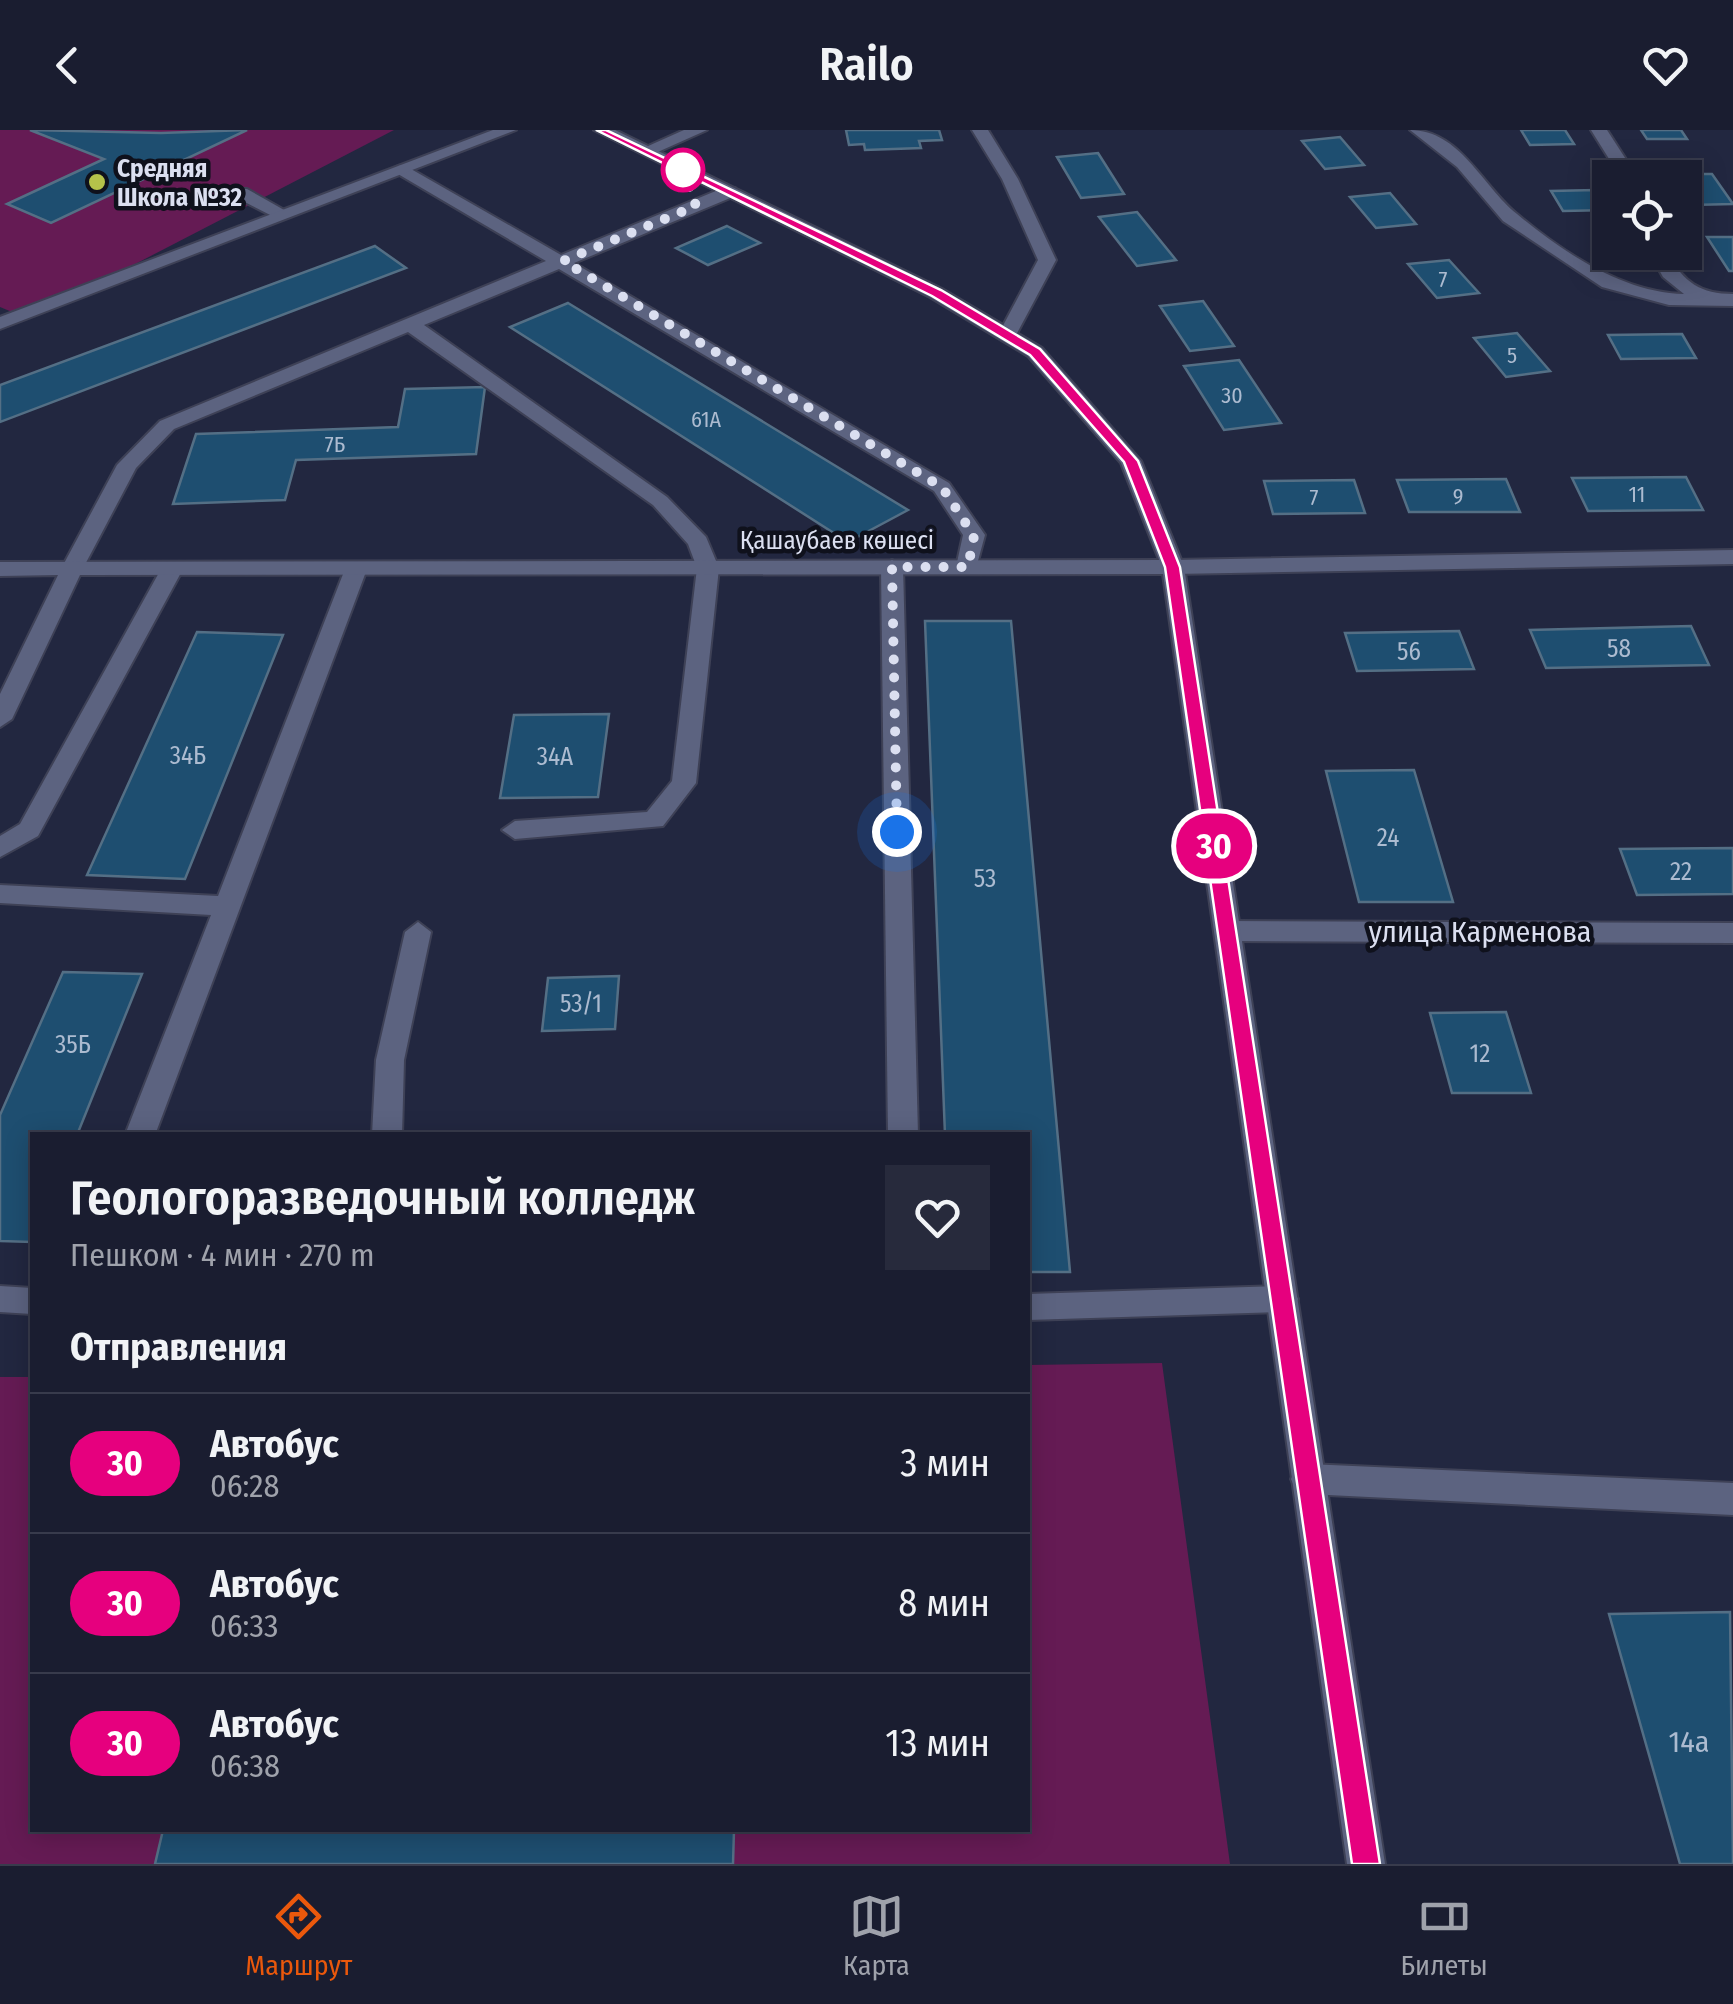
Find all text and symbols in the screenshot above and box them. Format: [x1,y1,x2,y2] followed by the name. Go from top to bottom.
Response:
[40,38,95,93] icon: back
[819,38,914,92] text: Railo
[1638,38,1693,93] icon: heart
[662,149,704,191] unlabelled marker
[117,154,242,213] place label: Средняя Школа №32
[1592,160,1702,270] map controls
[1592,160,1702,270] button: locate
[86,171,108,193] marker: Средняя Школа №32
[1439,266,1448,293] house number: 7
[1507,342,1517,369] house number: 5
[1221,382,1243,409] house number: 30
[691,406,721,433] house number: 61А
[325,431,345,458] house number: 7Б
[1629,481,1645,508] house number: 11
[1453,483,1463,510] house number: 9
[1310,484,1319,511] house number: 7
[740,526,934,556] street label: Қашаубаев көшесі
[1607,634,1631,664] house number: 58
[1397,637,1421,667] house number: 56
[170,741,206,771] house number: 34Б
[537,742,573,772] house number: 34А
[872,807,922,857] your location
[1169,814,1259,878] line badge: 30
[1377,823,1399,853] house number: 24
[1196,825,1232,867] text: 30
[1670,857,1692,887] house number: 22
[974,864,996,894] house number: 53
[1369,914,1592,950] street label: улица Карменова
[560,989,602,1019] house number: 53/1
[55,1030,91,1060] house number: 35Б
[1470,1039,1490,1069] house number: 12
[885,1165,990,1270] button: heart
[70,1169,695,1227] text: Геологоразведочный колледж
[70,1236,375,1274] text: Пешком · 4 мин · 270 m
[70,1324,287,1370] text: Отправления
[210,1421,339,1467] text: Автобус
[900,1440,990,1486] text: 3 мин
[107,1442,143,1484] text: 30
[210,1467,279,1505] text: 06:28
[210,1561,339,1607] text: Автобус
[898,1580,990,1626] text: 8 мин
[107,1582,143,1624] text: 30
[210,1607,278,1645] text: 06:33
[210,1701,339,1747] text: Автобус
[885,1720,990,1766] text: 13 мин
[107,1722,143,1764] text: 30
[1669,1724,1709,1760] house number: 14а
[210,1747,280,1785] text: 06:38
[245,1889,352,1982] tab: Маршрут
[843,1889,910,1982] tab: Карта
[1400,1889,1488,1982] tab: Билеты

